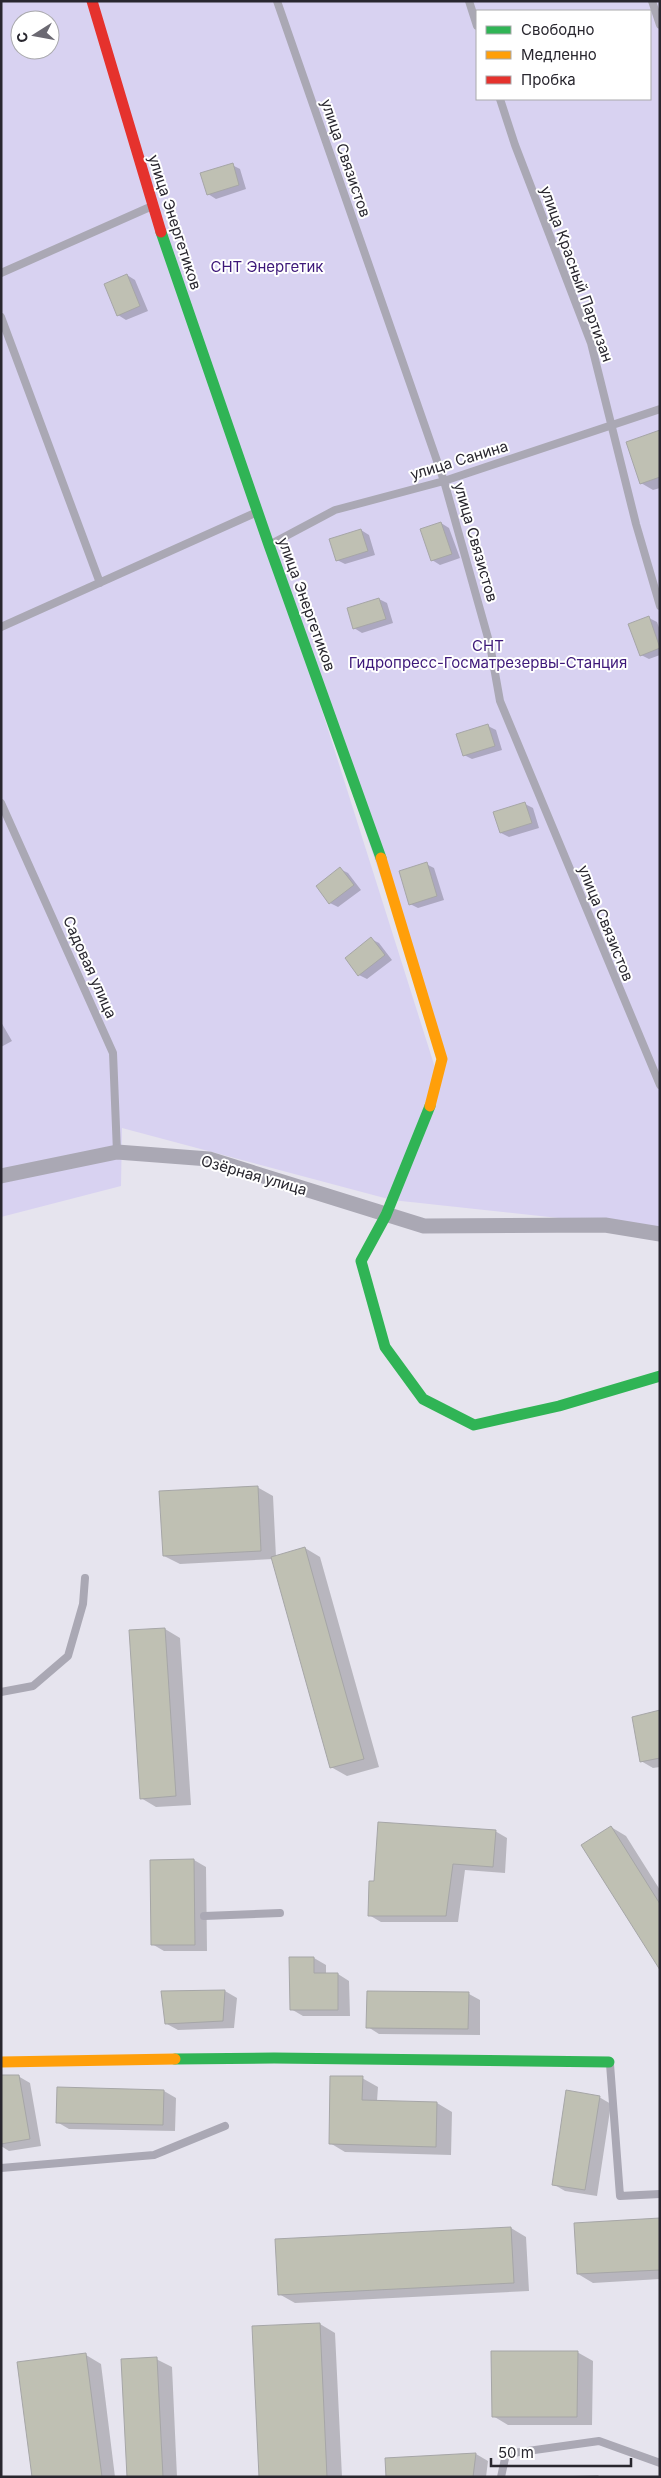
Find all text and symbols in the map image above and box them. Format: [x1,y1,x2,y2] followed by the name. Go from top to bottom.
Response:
[10,10,60,60] north arrow
[476,10,651,100] legend
[521,20,595,39] text: Свободно
[12,31,31,44] text: С
[521,45,597,64] text: Медленно
[521,70,576,89] text: Пробка
[317,96,375,220] street label: улица Связистов
[144,152,206,292] street label: улица Энергетиков
[536,183,618,365] street label: улица Красный Партизан
[210,257,324,276] park label: СНТ Энергетик
[408,436,510,484] street label: улица Санина
[450,480,502,604] street label: улица Связистов
[274,535,340,673] street label: улица Энергетиков
[349,636,627,672] park label: СНТ Гидропресс-Госматрезервы-Станция
[574,862,638,984] street label: улица Связистов
[59,913,121,1021] street label: Садовая улица
[199,1151,309,1199] street label: Озёрная улица
[491,2436,631,2468] scale bar
[498,2443,534,2462] text: 50 m

